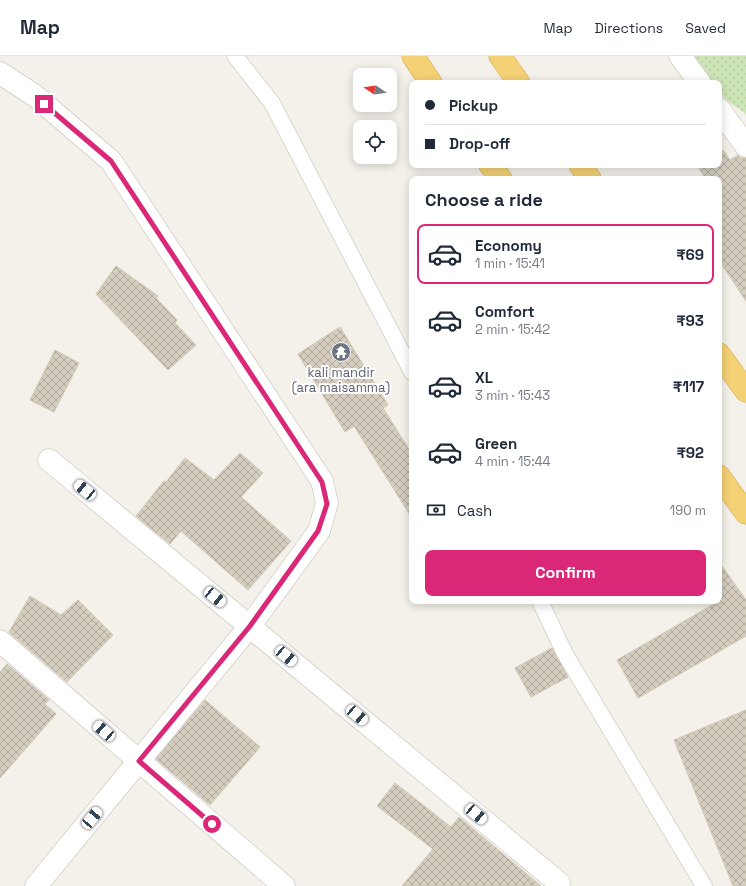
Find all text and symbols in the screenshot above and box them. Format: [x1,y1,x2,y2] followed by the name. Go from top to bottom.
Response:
[20,15,60,40] text: Map
[543,19,573,37] text: Map
[595,19,663,37] text: Directions
[685,19,726,37] text: Saved
[353,68,397,112] north arrow
[353,68,397,164] map controls
[35,95,53,113] route end
[449,96,498,115] text: Pickup
[353,120,397,164] button: locate
[449,134,510,153] text: Drop-off
[425,188,543,211] text: Choose a ride
[427,236,463,272] icon: car
[475,236,542,255] text: Economy
[676,245,704,264] text: ₹69
[475,255,545,272] text: 1 min · 15:41
[427,302,463,338] icon: car
[475,302,535,321] text: Comfort
[676,311,704,330] text: ₹93
[475,321,550,338] text: 2 min · 15:42
[330,341,352,363] temple icon: kali mandir (ara maisamma)
[292,364,390,396] place label: kali mandir (ara maisamma)
[427,368,463,404] icon: car
[475,368,493,387] text: XL
[673,377,704,396] text: ₹117
[475,387,550,404] text: 3 min · 15:43
[427,434,463,470] icon: car
[475,434,517,453] text: Green
[676,443,704,462] text: ₹92
[475,453,551,470] text: 4 min · 15:44
[72,478,98,502] car
[425,499,447,521] icon: cash
[457,501,492,520] text: Cash
[670,502,706,519] text: 190 m
[425,550,706,596] button: Confirm
[202,585,228,609] car
[273,644,299,668] car
[344,703,370,727] car
[91,719,117,743] car
[463,802,489,826] car
[80,805,104,831] car
[203,815,221,833] route start

